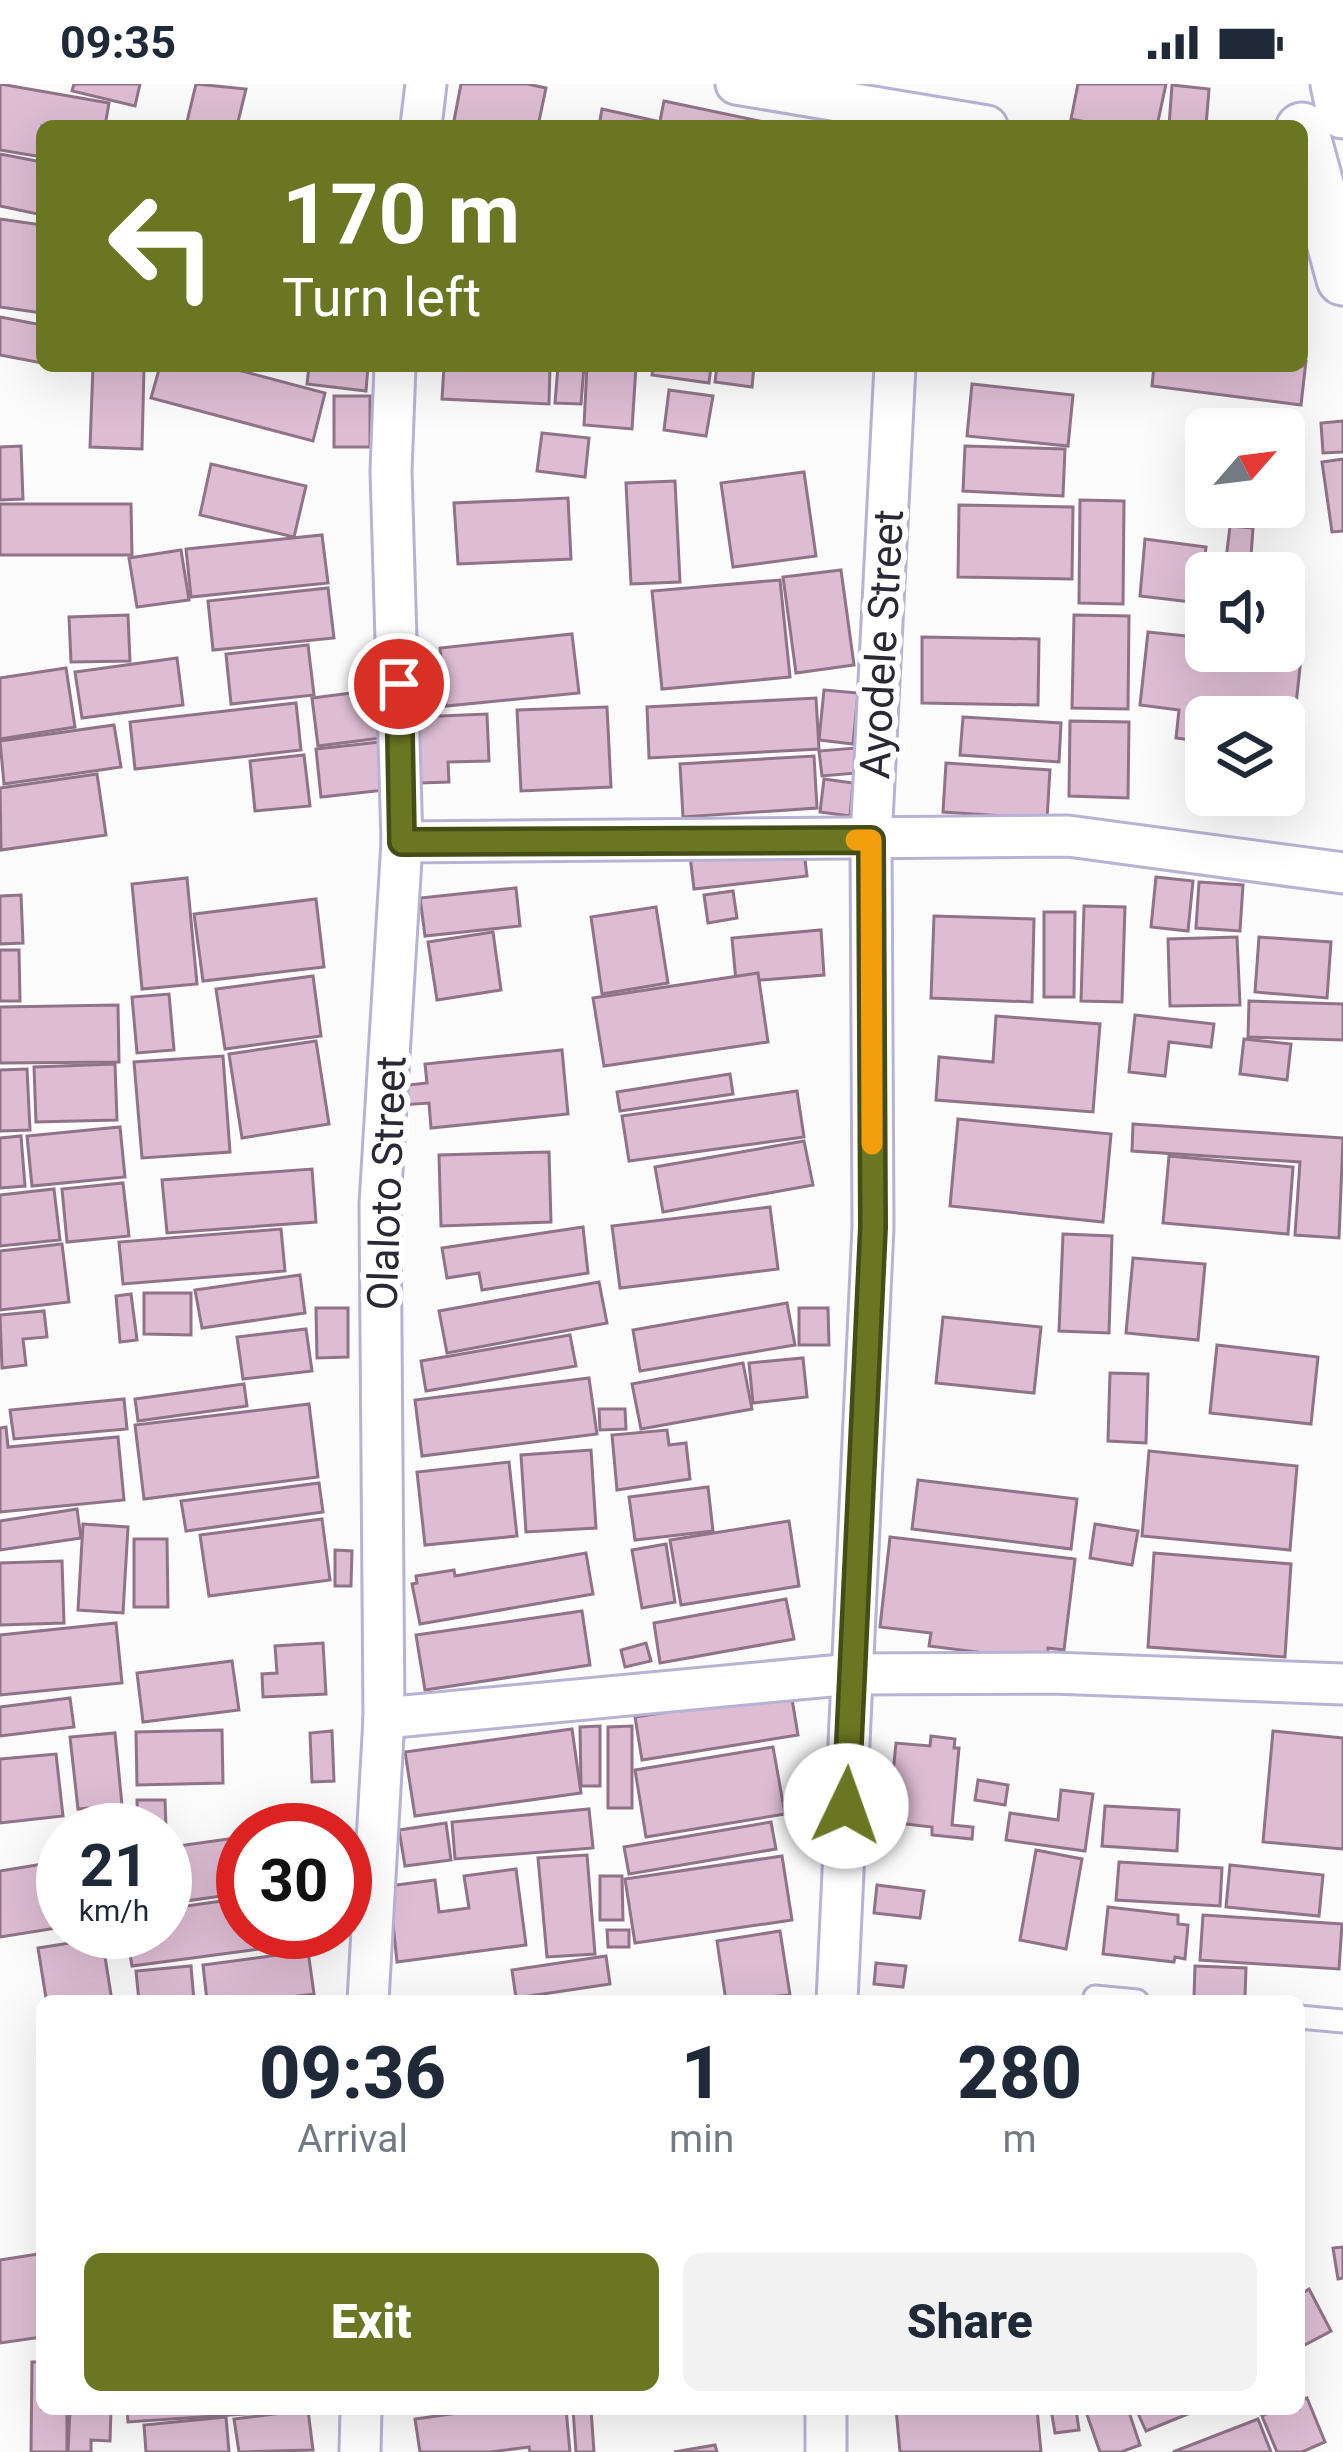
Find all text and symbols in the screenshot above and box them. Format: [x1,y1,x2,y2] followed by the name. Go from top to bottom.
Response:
[60,16,176,69] text: 09:35
[282,165,520,264] text: 170 m
[84,168,240,324] icon: left
[282,266,481,329] text: Turn left
[1185,408,1305,528] north arrow
[1185,408,1305,816] map controls
[850,508,913,780] street label: Ayodele Street
[1185,552,1305,672] button: sound
[348,633,450,735] pin
[366,651,432,717] icon: arrive
[1185,696,1305,816] button: layers
[358,1055,415,1311] street label: Olaloto Street
[783,1743,909,1869] position arrow
[216,1803,372,1959] speed limit sign: 30
[80,1830,148,1901] text: 21
[79,1893,149,1928] text: km/h
[259,2031,446,2116] text: 09:36
[681,2031,722,2116] text: 1
[957,2031,1082,2116] text: 280
[297,2116,408,2162] text: Arrival
[669,2116,734,2162] text: min
[1003,2116,1037,2162] text: m
[84,2253,659,2391] button: Exit
[683,2253,1257,2391] button: Share

